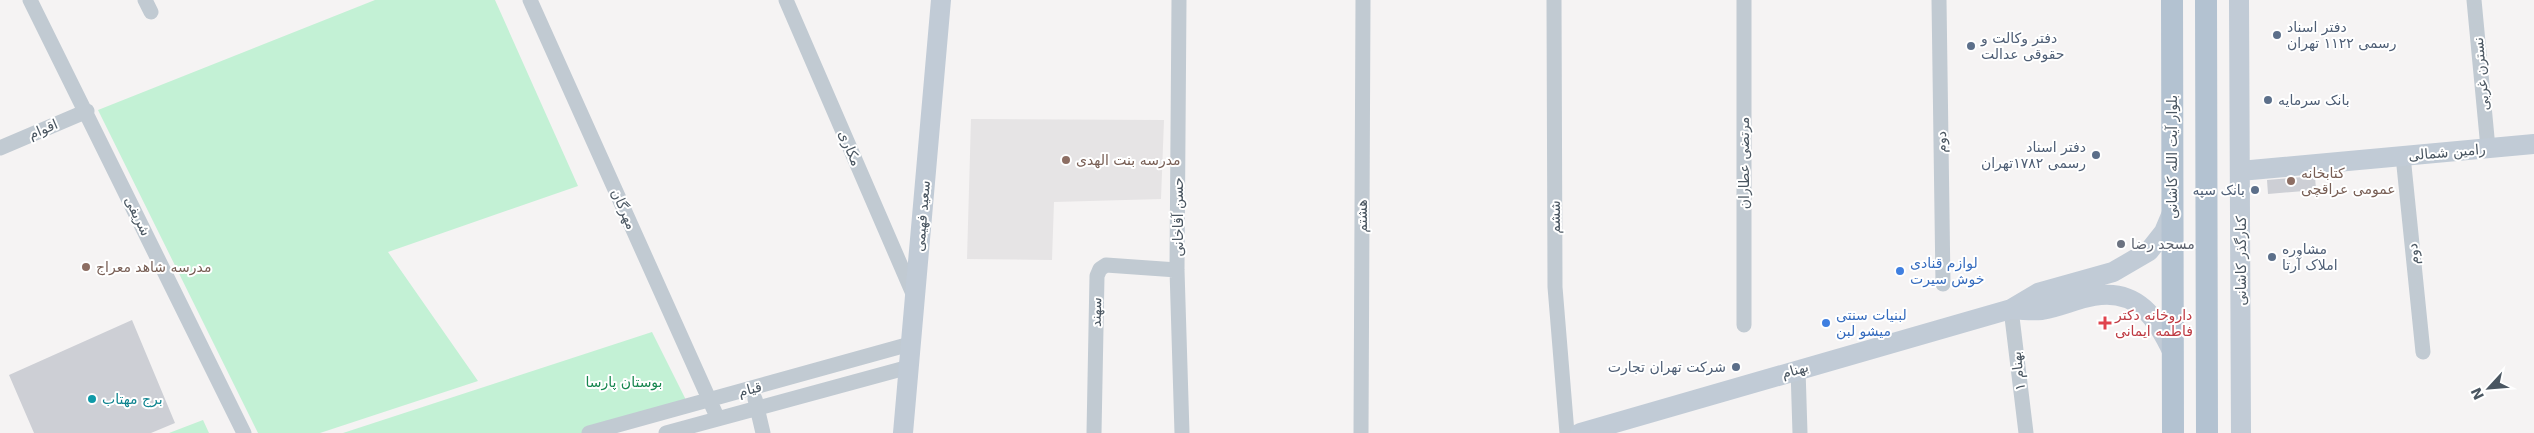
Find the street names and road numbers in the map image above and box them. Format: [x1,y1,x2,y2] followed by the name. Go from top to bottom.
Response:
[2470,37,2493,111] street label: نسترن غربی
[2164,95,2181,219] street label: بلوار آیت الله کاشانی
[26,116,60,143] street label: اقوام
[1736,117,1753,209] street label: مرتضی عطاران
[834,128,865,169] street label: مکاری
[1933,131,1950,153] street label: دوم
[2408,141,2486,164] street label: رامین شمالی
[1170,177,1187,257] street label: حسن آقاخانی
[911,180,934,252] street label: سعید فهیمی
[607,186,640,232] street label: مهرگان
[121,194,154,239] street label: شریفی
[1354,199,1371,233] street label: هشتم
[1547,200,1564,234] street label: ششم
[2233,216,2250,306] street label: کنارگذر کاشانی
[2404,242,2423,266] street label: دوم
[1088,297,1105,327] street label: سهند
[2008,350,2029,392] street label: بهنام ۱
[1780,359,1811,382] street label: بهنام
[736,378,764,400] street label: قیام

